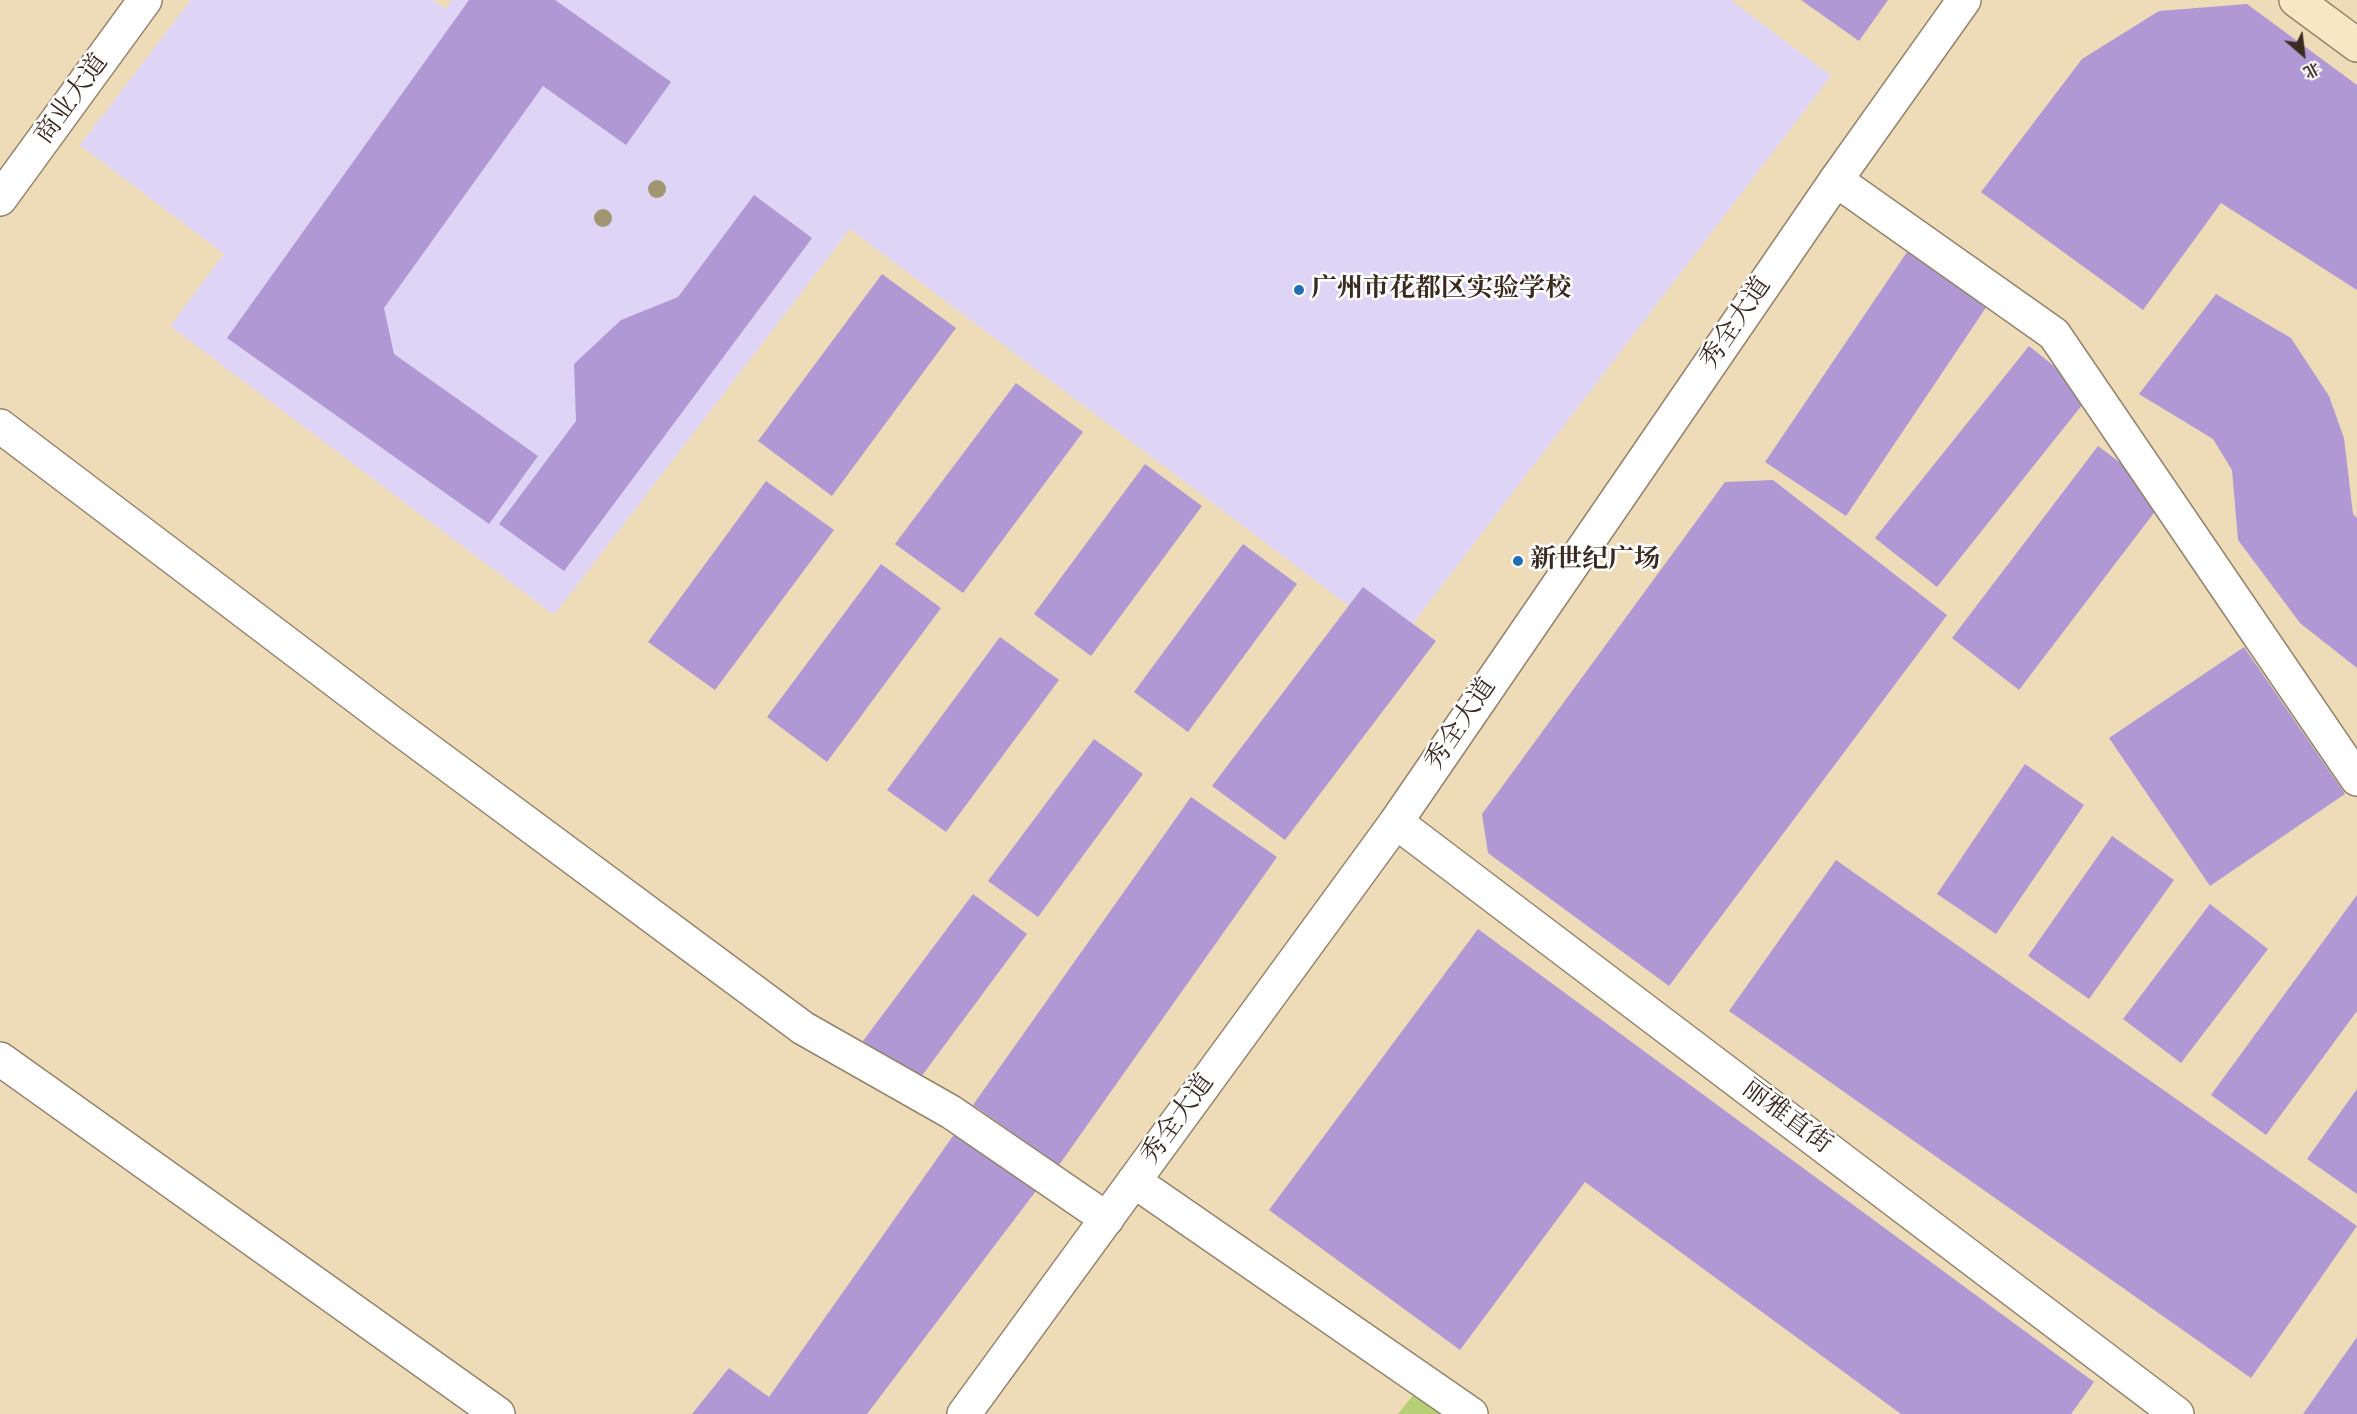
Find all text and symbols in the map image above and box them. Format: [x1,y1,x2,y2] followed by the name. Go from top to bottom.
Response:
[2273,24,2333,84] north arrow
[30,49,116,151] street label: 商业大道
[2300,57,2323,82] text: 北
[1695,272,1779,376] street label: 秀全大道
[1311,274,1571,306] place label: 广州市花都区实验学校
[1292,283,1306,297] marker: 广州市花都区实验学校
[1530,545,1660,577] place label: 新世纪广场
[1511,554,1525,568] marker: 新世纪广场
[1420,673,1504,777] street label: 秀全大道
[1136,1069,1222,1171] street label: 秀全大道
[1735,1074,1837,1162] street label: 丽雅直街

